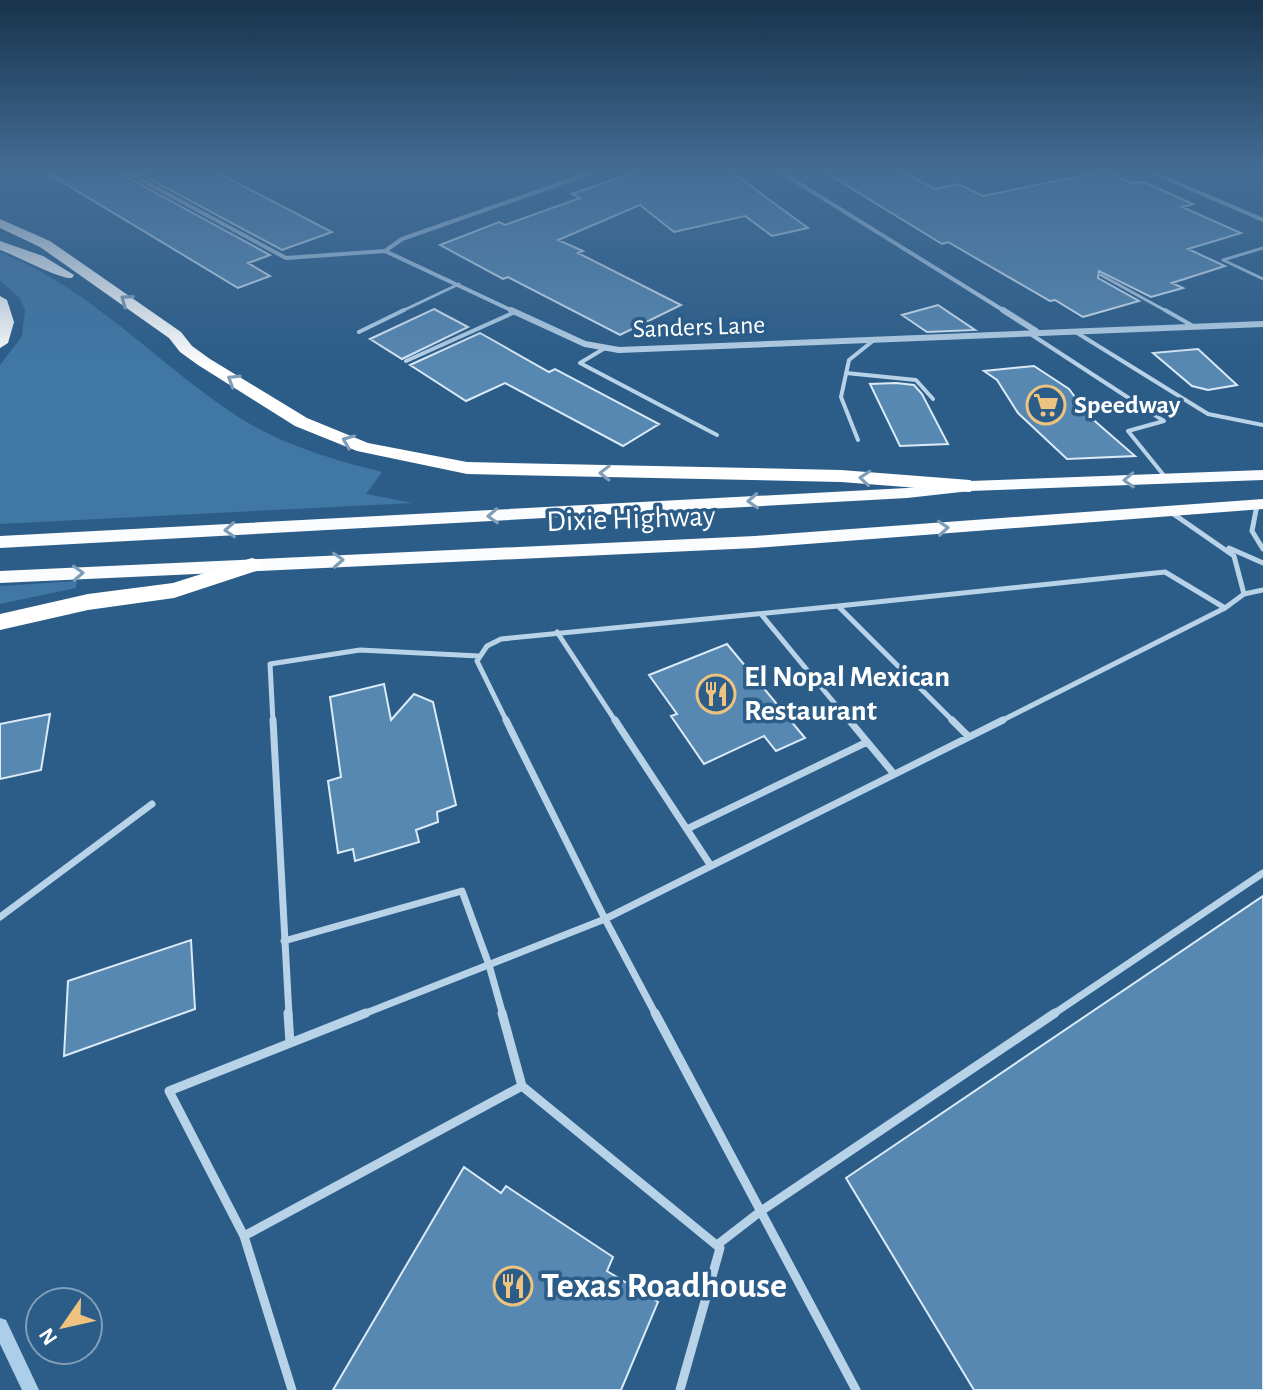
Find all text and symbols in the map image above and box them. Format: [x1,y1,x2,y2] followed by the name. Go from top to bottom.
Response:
[121,295,135,310] one-way arrow
[632,312,766,342] street label: Sanders Lane
[227,375,242,390] one-way arrow
[1025,384,1067,426] supermarket icon: Speedway
[1074,392,1181,418] place label: Speedway
[342,434,356,451] one-way arrow
[598,464,611,481] one-way arrow
[858,469,871,486] one-way arrow
[1122,471,1135,488] one-way arrow
[746,492,759,509] one-way arrow
[546,501,716,537] street label: Dixie Highway
[486,507,499,524] one-way arrow
[937,520,950,537] one-way arrow
[223,521,236,538] one-way arrow
[332,552,345,569] one-way arrow
[72,565,85,582] one-way arrow
[744,662,950,726] place label: El Nopal Mexican Restaurant
[695,673,737,715] restaurant icon: El Nopal Mexican Restaurant
[492,1265,534,1307] restaurant icon: Texas Roadhouse
[541,1268,787,1304] place label: Texas Roadhouse
[24,1286,104,1366] north arrow
[35,1324,62,1349] text: N

